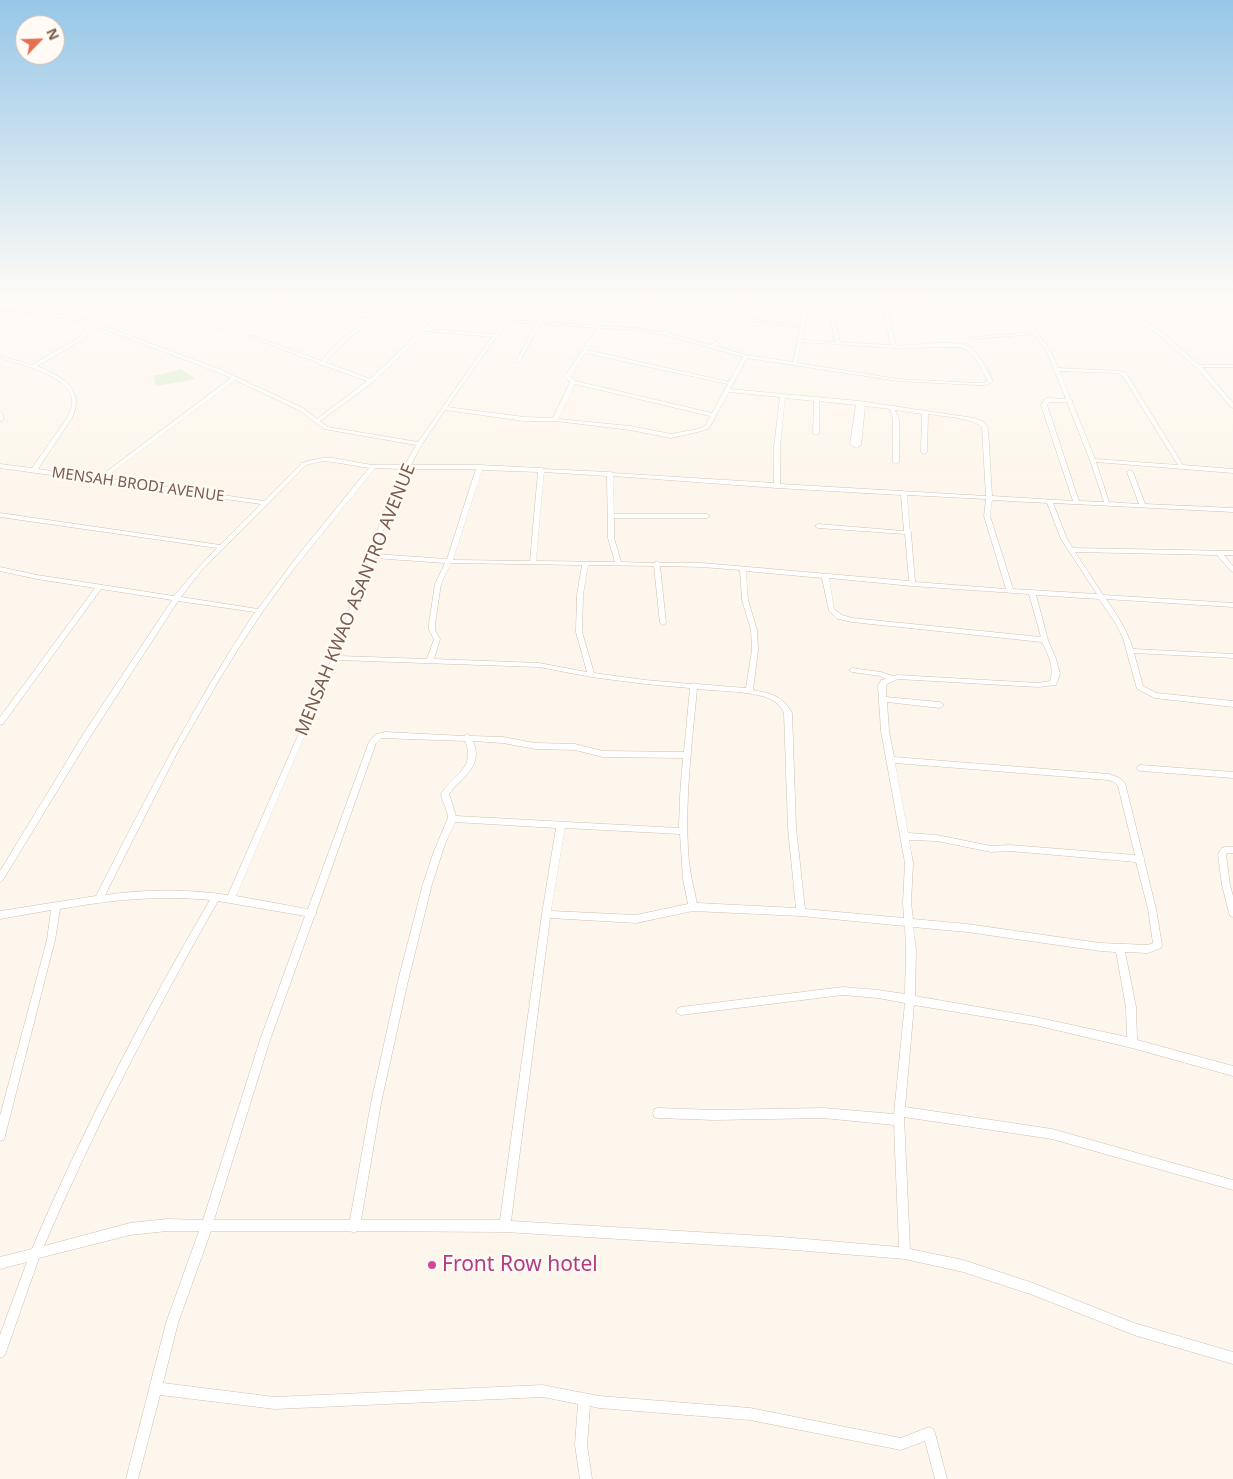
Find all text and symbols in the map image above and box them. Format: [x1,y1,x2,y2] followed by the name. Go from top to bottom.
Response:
[15,15,65,65] north arrow
[42,25,64,43] text: N
[291,461,421,739] street label: MENSAH KWAO ASANTRO AVENUE
[51,464,225,506] street label: MENSAH BRODI AVENUE
[442,1252,598,1278] place label: Front Row hotel
[426,1259,438,1271] marker: Front Row hotel

